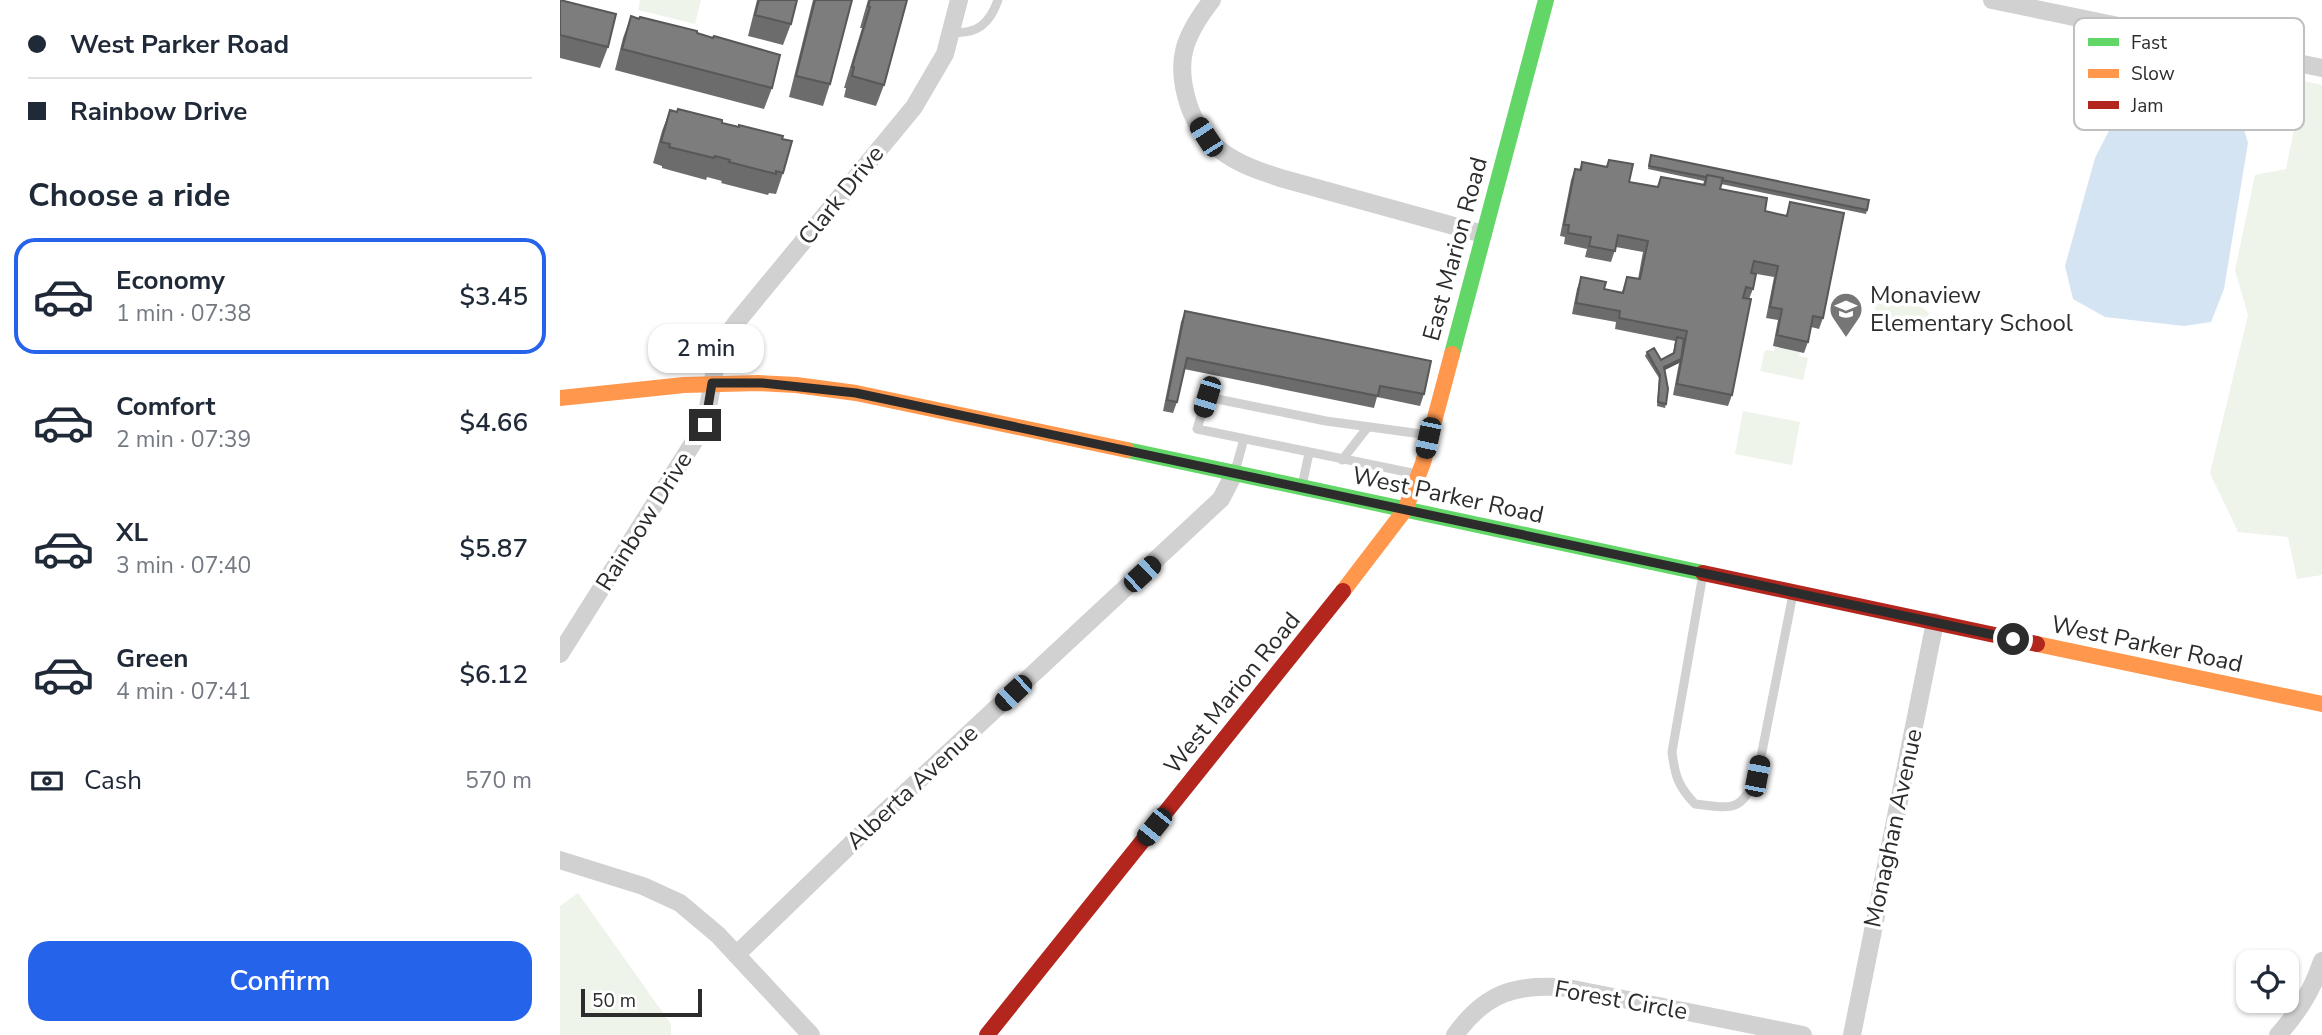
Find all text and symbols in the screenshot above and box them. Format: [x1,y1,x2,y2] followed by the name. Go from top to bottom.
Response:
[2074,18,2304,130] legend
[70,27,289,62] text: West Parker Road
[2131,30,2167,56] text: Fast
[2131,61,2175,87] text: Slow
[2130,93,2164,119] text: Jam
[70,94,247,129] text: Rainbow Drive
[1186,114,1227,160] car
[791,138,891,252] street label: Clark Drive
[1415,154,1495,344] street label: East Marion Road
[28,174,230,217] text: Choose a ride
[116,263,225,298] text: Economy
[32,265,95,328] icon: car
[459,279,528,314] text: $3.45
[1870,279,2073,339] place label: Monaview Elementary School
[1827,290,1865,339] school or university icon: Monaview Elementary School
[116,298,251,329] text: 1 min · 07:38
[647,324,763,372] callout: 2 min
[677,333,735,364] text: 2 min
[1191,374,1224,420] car
[116,389,216,424] text: Comfort
[32,391,95,454] icon: car
[459,405,528,440] text: $4.66
[689,409,721,441] route end
[1414,415,1443,461] car
[116,424,251,455] text: 2 min · 07:39
[588,445,700,597] street label: Rainbow Drive
[1349,459,1547,531] street label: West Parker Road
[116,515,148,550] text: XL
[32,517,95,580] icon: car
[459,531,528,566] text: $5.87
[116,550,251,581] text: 3 min · 07:40
[1120,552,1165,596] car
[1157,605,1307,781] street label: West Marion Road
[2048,608,2246,680] street label: West Parker Road
[1997,623,2029,655] route start
[116,641,189,676] text: Green
[32,643,95,706] icon: car
[459,657,528,692] text: $6.12
[991,671,1036,715] car
[116,676,251,707] text: 4 min · 07:41
[839,717,985,857] street label: Alberta Avenue
[1856,726,1930,930] street label: Monaghan Avenue
[1743,753,1772,799] car
[28,762,66,800] icon: cash
[84,763,142,798] text: Cash
[465,765,532,796] text: 570 m
[1133,804,1176,850] car
[28,941,532,1021] button: Confirm
[2236,950,2299,1013] map controls
[2236,950,2299,1013] button: locate
[1552,973,1690,1027] street label: Forest Circle
[581,986,702,1018] scale bar
[592,988,636,1014] text: 50 m

